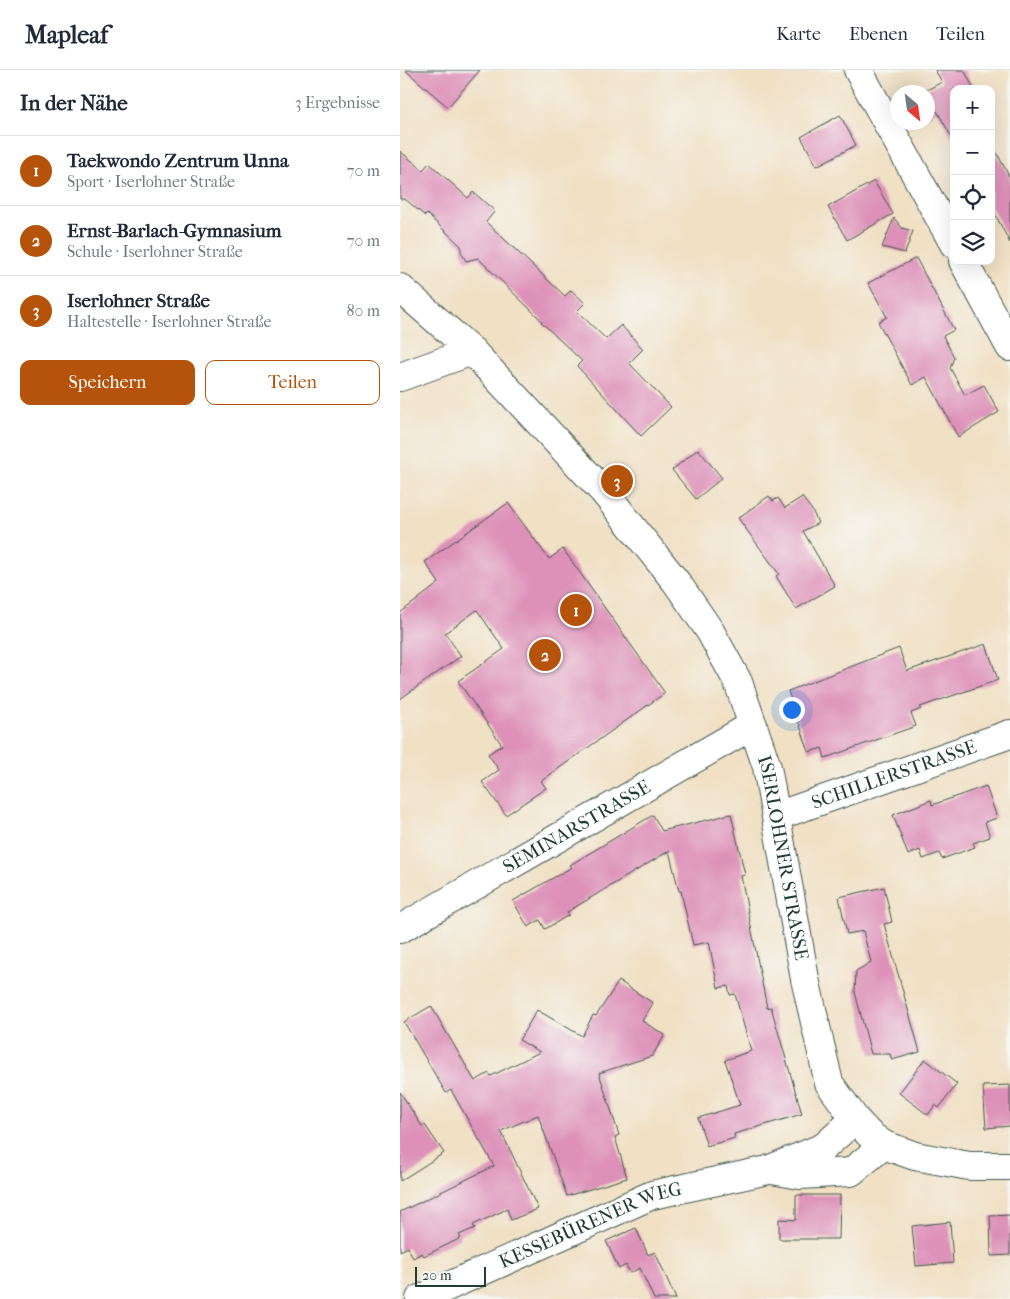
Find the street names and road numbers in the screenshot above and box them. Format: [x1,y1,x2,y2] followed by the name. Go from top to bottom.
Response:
[809,736,980,814] street label: SCHILLERSTRASSE
[753,752,813,962] street label: ISERLOHNER STRASSE
[499,776,655,878] street label: SEMINARSTRASSE
[495,1178,684,1273] street label: KESSEBÜRENER WEG

